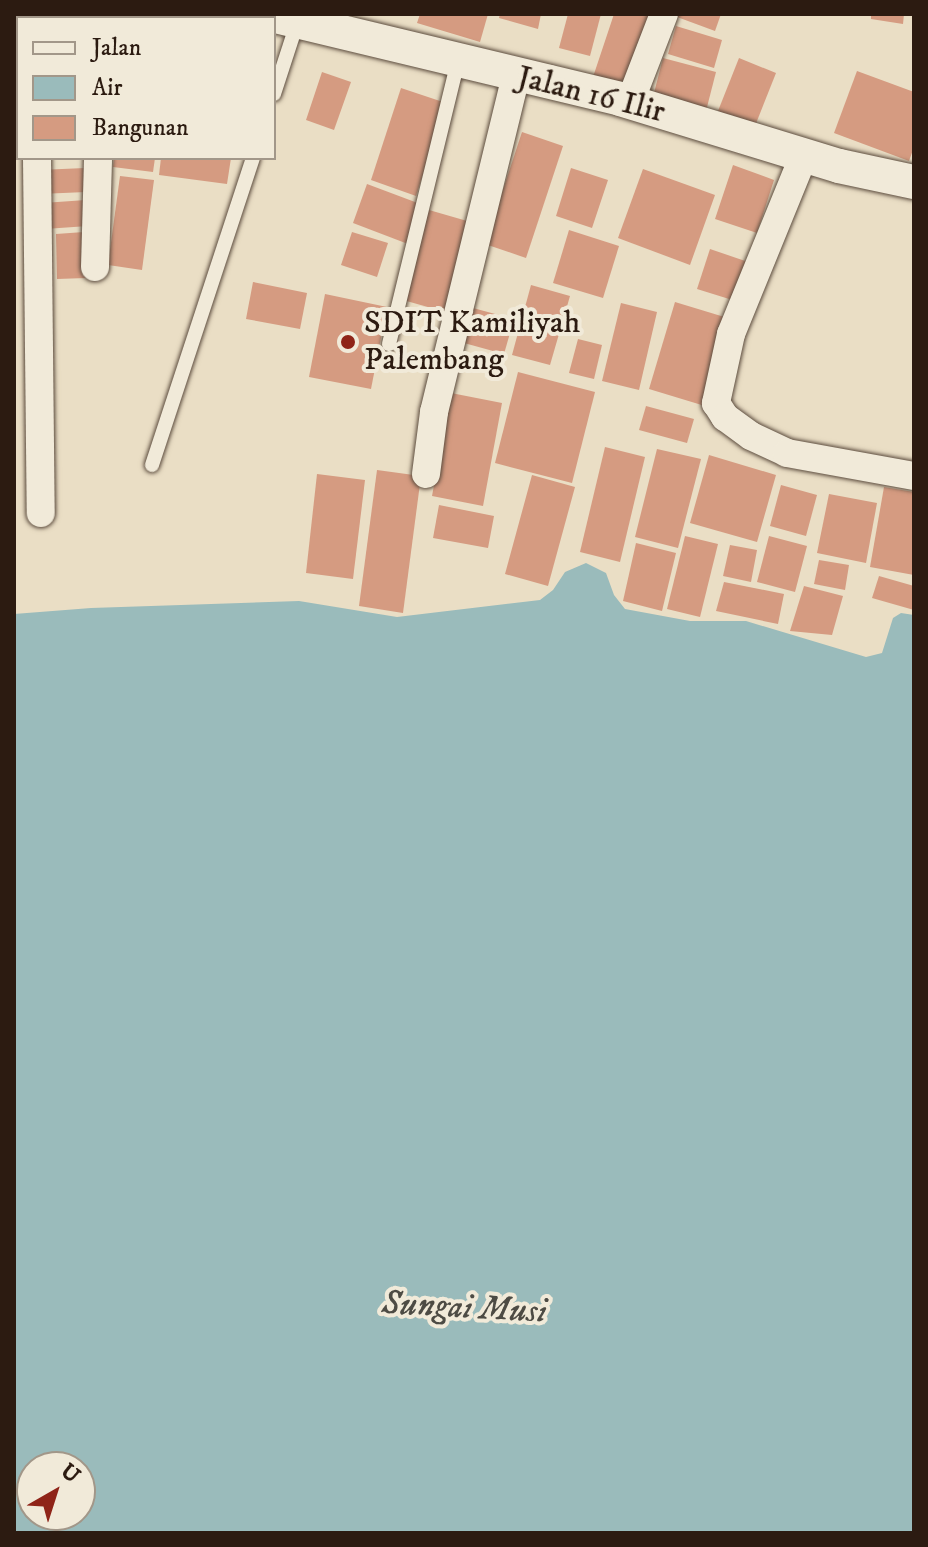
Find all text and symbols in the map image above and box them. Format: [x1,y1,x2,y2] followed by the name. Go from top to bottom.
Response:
[16,16,276,160] legend
[92,33,141,63] text: Jalan
[513,58,669,132] street label: Jalan 16 Ilir
[92,73,122,103] text: Air
[92,113,188,143] text: Bangunan
[364,305,580,380] place label: SDIT Kamiliyah Palembang
[339,333,357,351] marker: SDIT Kamiliyah Palembang
[381,1283,547,1333] water label: Sungai Musi
[16,1451,96,1531] north arrow
[55,1458,85,1489] text: U

